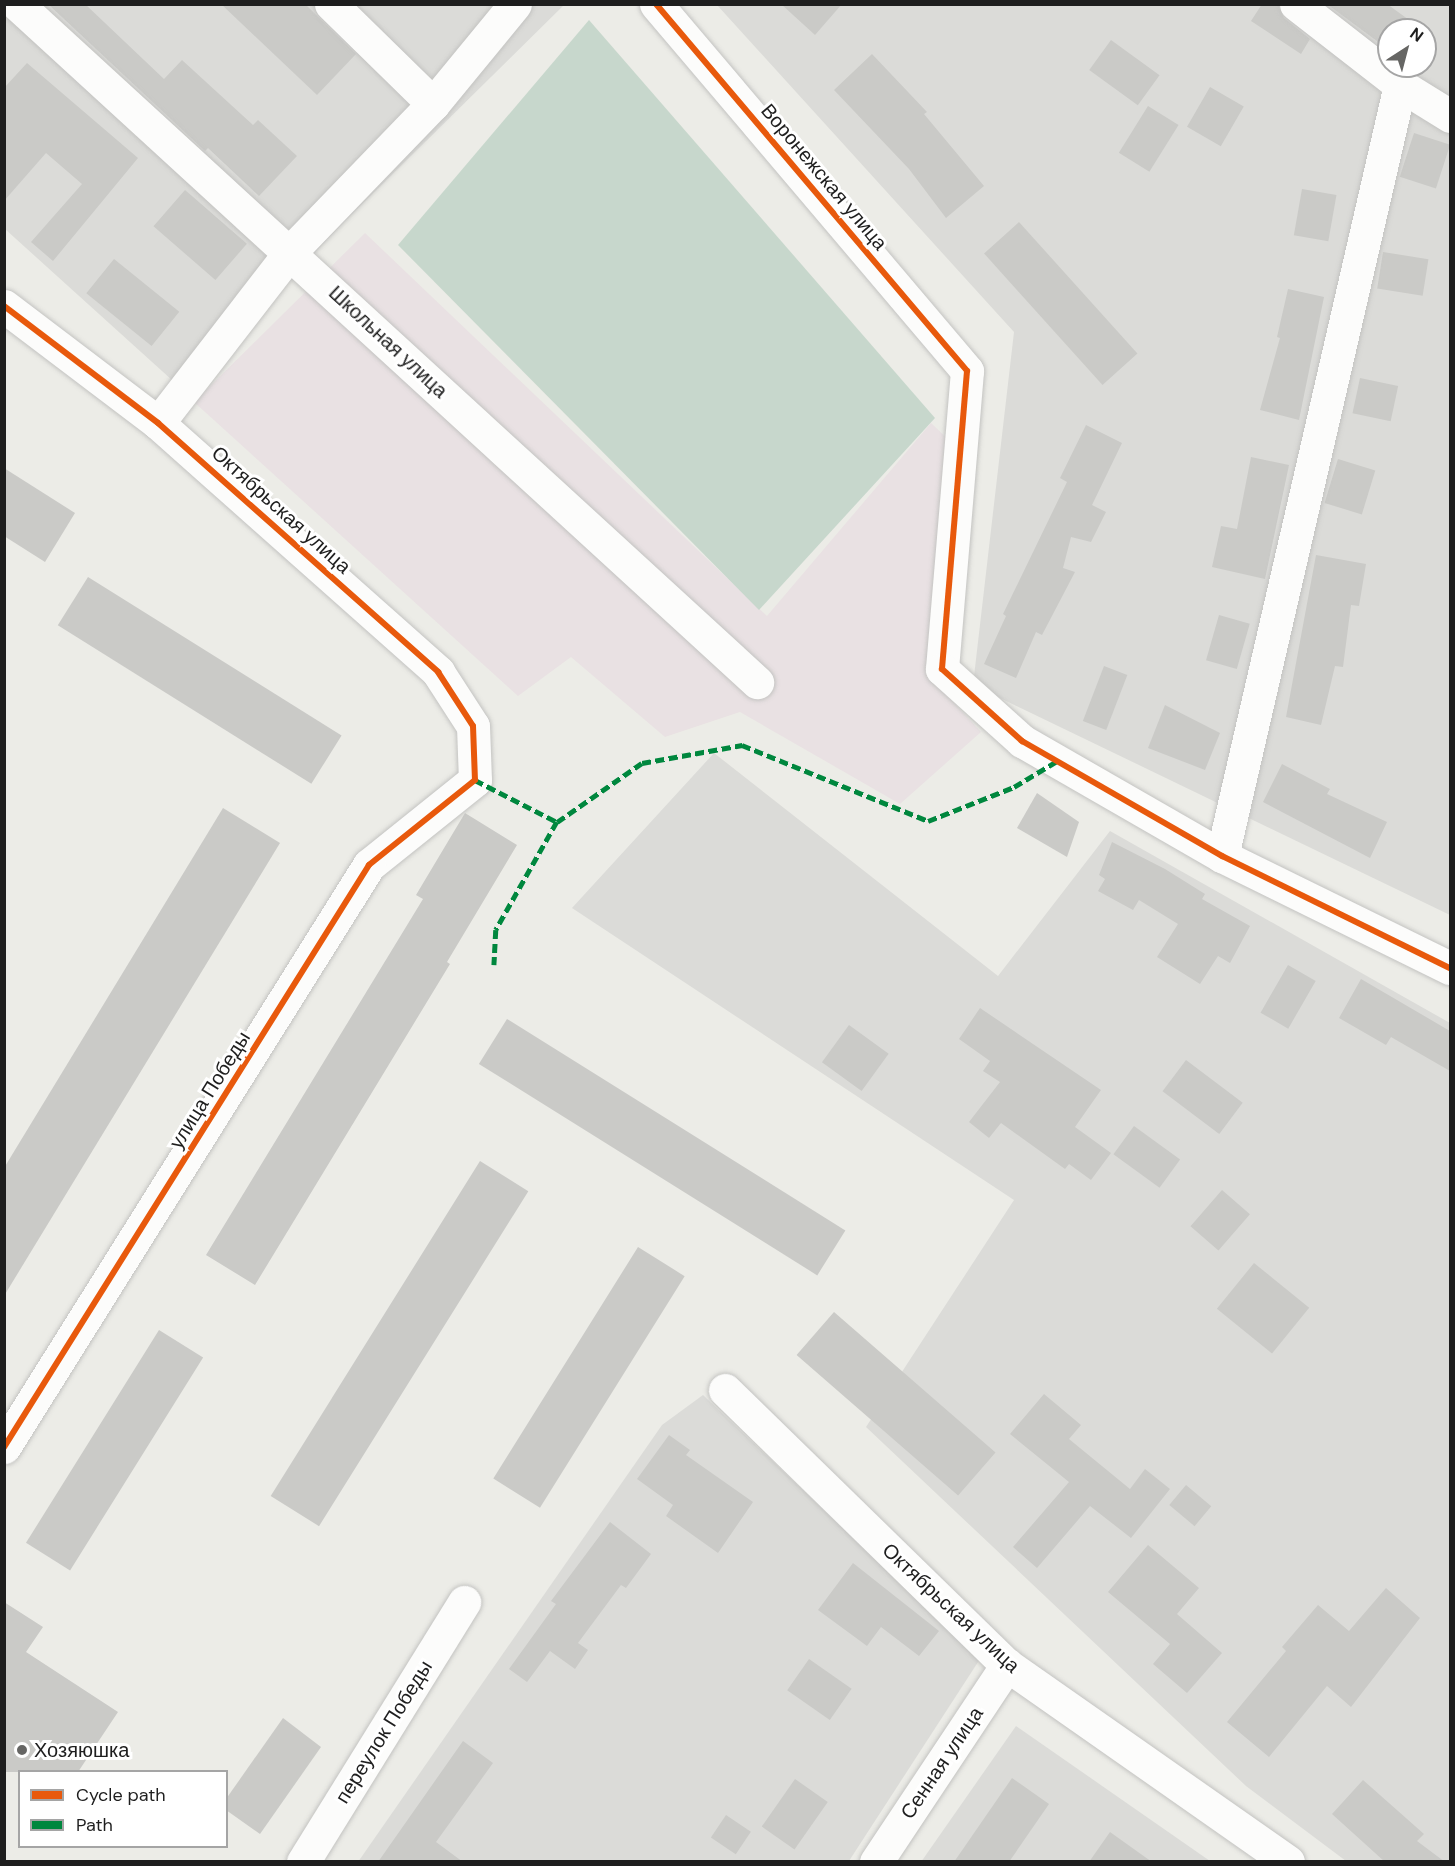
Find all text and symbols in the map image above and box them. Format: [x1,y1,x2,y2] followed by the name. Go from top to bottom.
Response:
[1377,18,1437,78] north arrow
[1406,23,1428,47] text: N
[756,99,892,255] street label: Воронежская улица
[324,281,452,403] street label: Школьная улица
[206,441,356,579] street label: Октябрьская улица
[164,1027,256,1153] street label: улица Победы
[877,1538,1025,1678] street label: Октябрьская улица
[330,1656,438,1808] street label: переулок Победы
[896,1702,988,1824] street label: Сенная улица
[34,1738,129,1762] place label: Хозяюшка
[15,1743,29,1757] marker: Хозяюшка
[18,1770,228,1848] legend
[76,1783,166,1807] text: Cycle path
[76,1813,113,1837] text: Path

